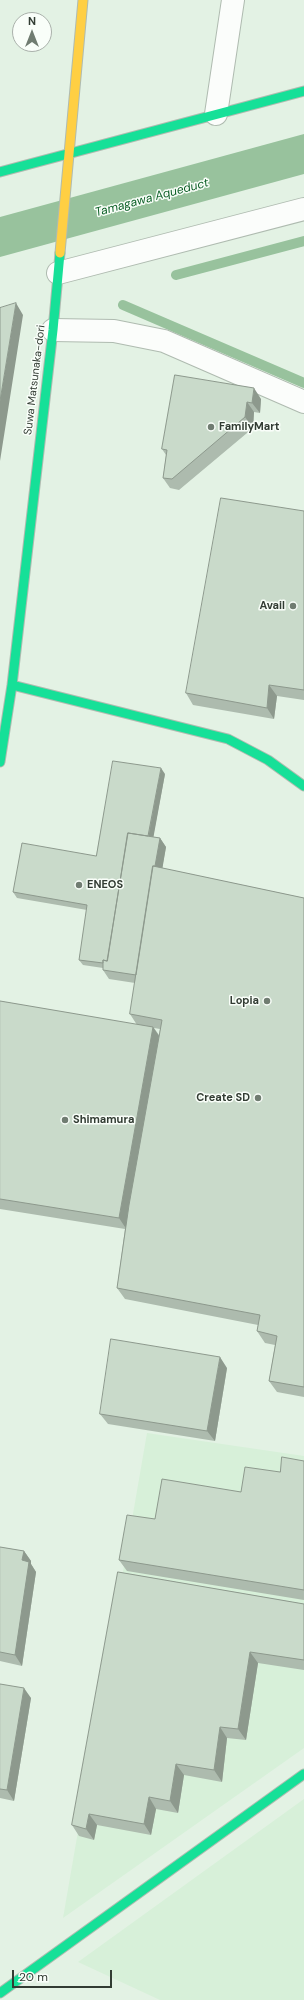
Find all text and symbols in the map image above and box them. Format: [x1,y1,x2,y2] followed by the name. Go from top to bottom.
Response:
[12,12,52,52] north arrow
[28,14,36,28] text: N
[94,176,210,220] water label: Tamagawa Aqueduct
[22,324,48,436] street label: Suwa Matsunaka-dori
[219,420,279,434] place label: FamilyMart
[206,422,216,432] marker: FamilyMart
[260,599,285,613] place label: Avail
[288,601,298,611] marker: Avail
[87,878,123,892] place label: ENEOS
[74,880,84,890] marker: ENEOS
[230,994,259,1008] place label: Lopia
[262,996,272,1006] marker: Lopia
[196,1091,250,1105] place label: Create SD
[253,1093,263,1103] marker: Create SD
[73,1113,134,1127] place label: Shimamura
[60,1115,70,1125] marker: Shimamura
[14,1962,114,1988] scale bar
[19,1969,48,1985] text: 20 m

